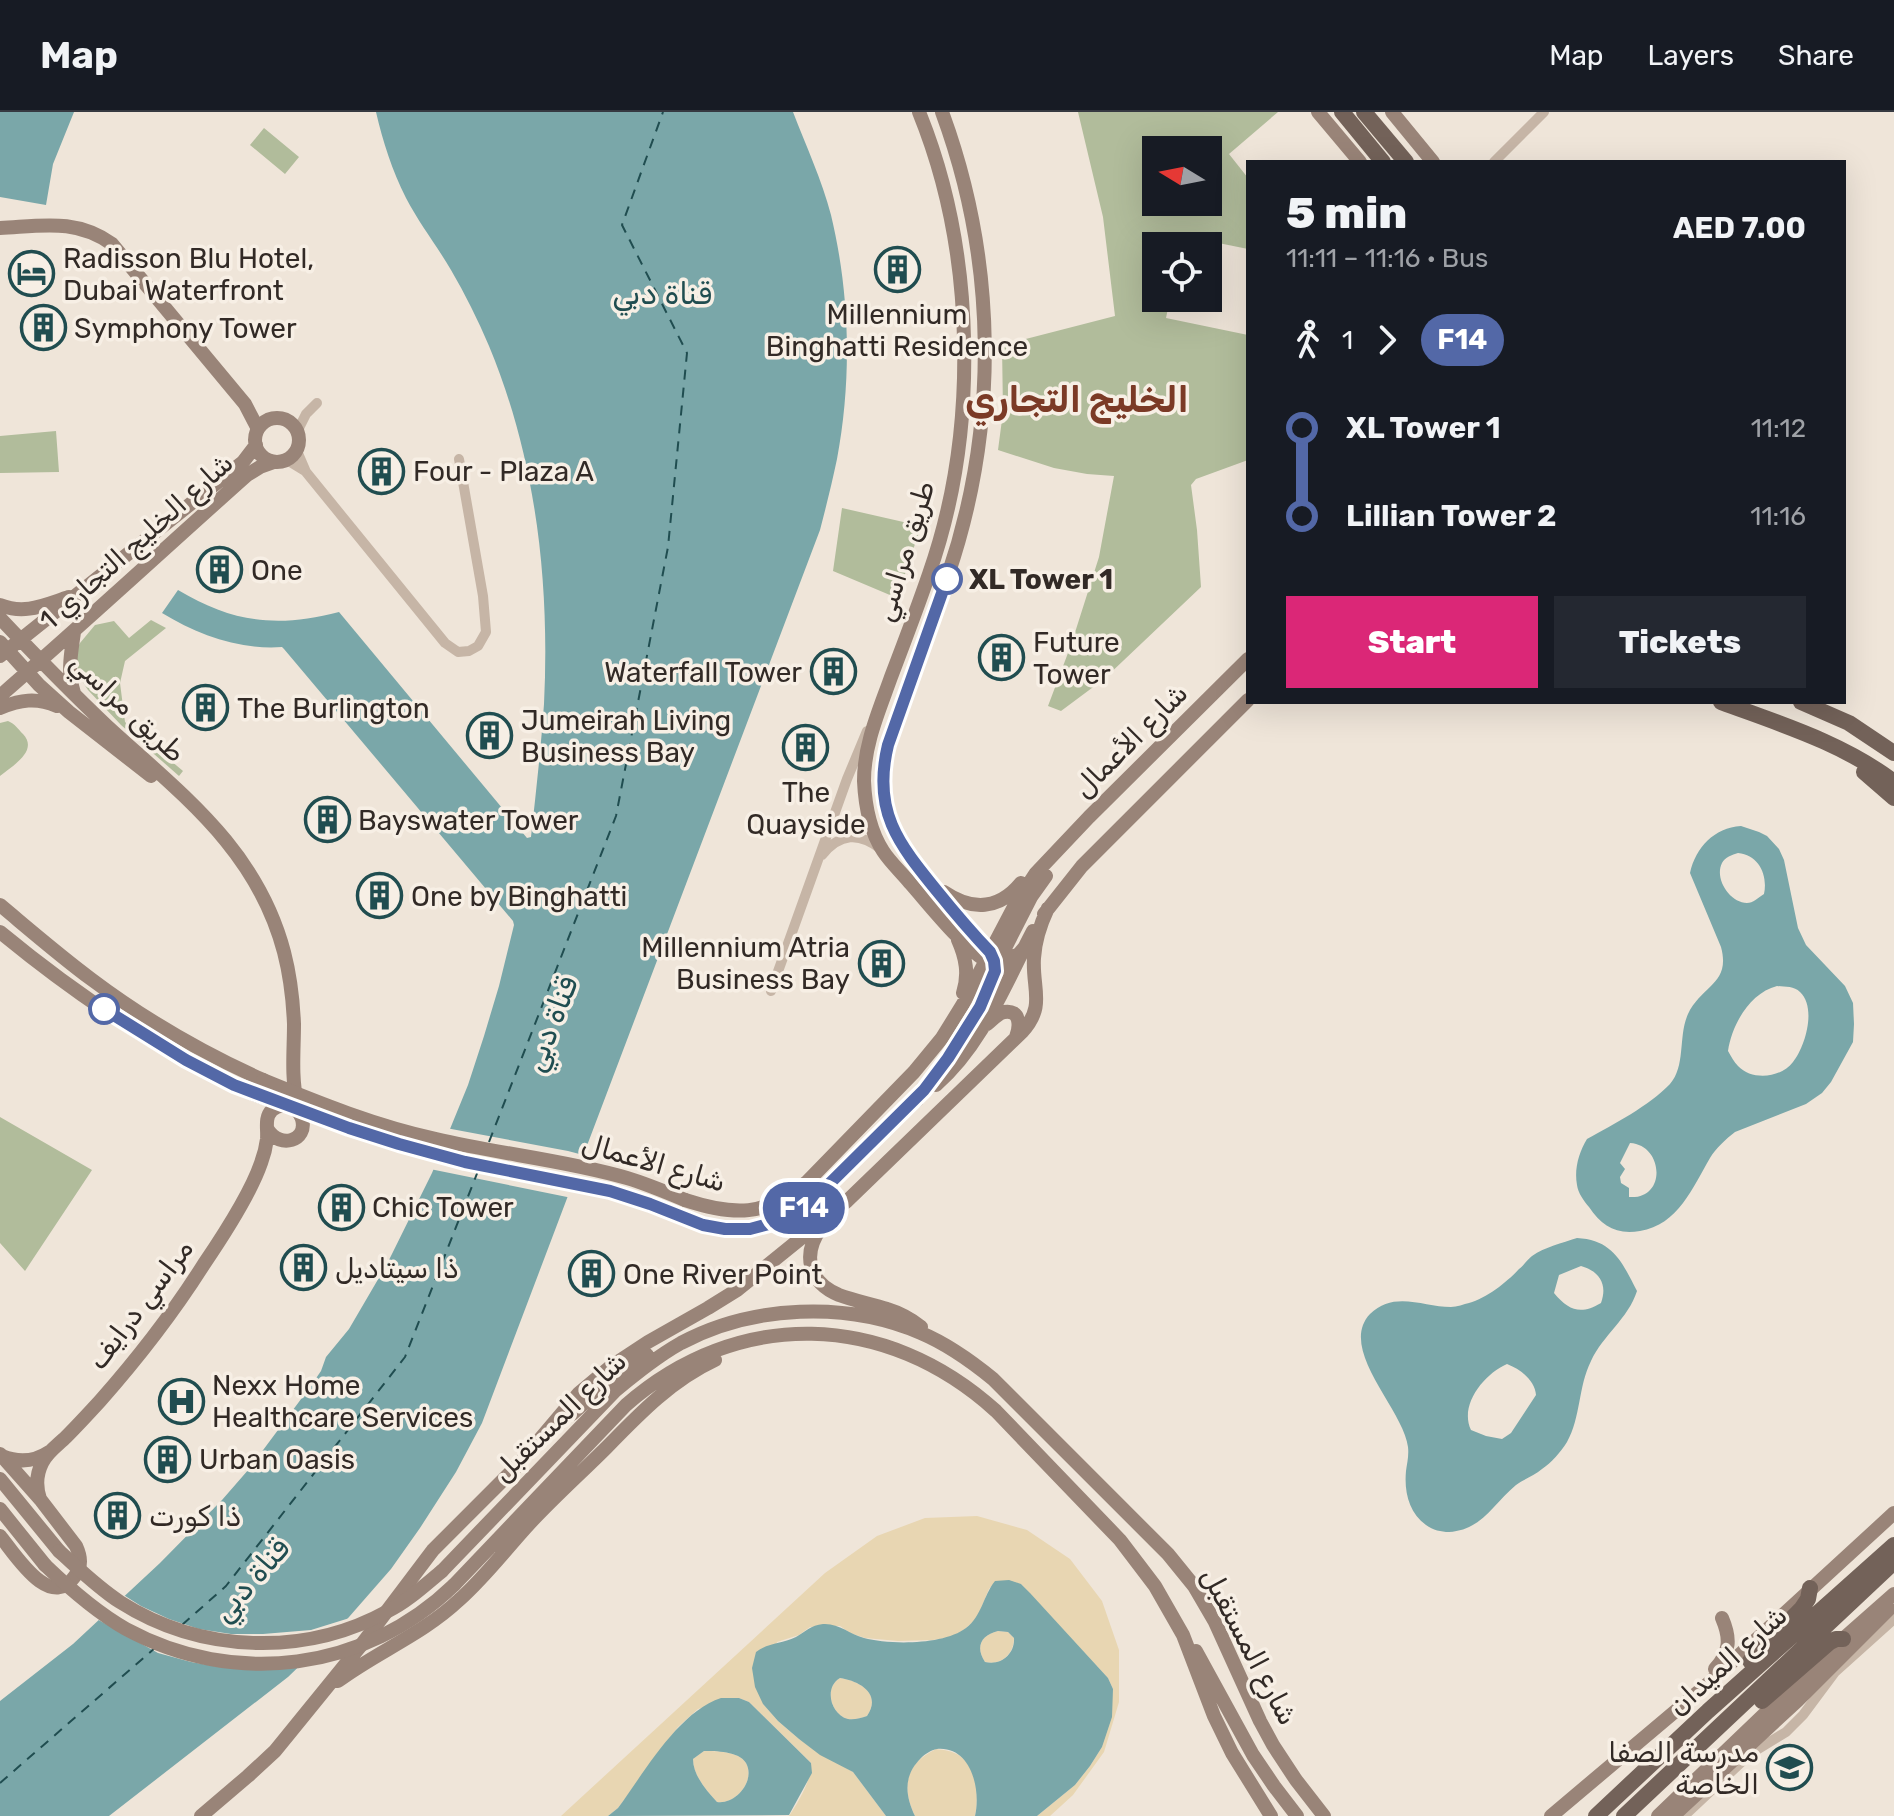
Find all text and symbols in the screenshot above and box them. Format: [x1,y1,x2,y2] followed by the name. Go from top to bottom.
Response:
[40,32,118,78] text: Map
[1549,39,1604,72] text: Map
[1648,39,1734,72] text: Layers
[1778,39,1854,72] text: Share
[1142,136,1222,216] north arrow
[1142,136,1222,312] map controls
[1286,187,1407,239] text: 5 min
[1673,210,1806,246] text: AED 7.00
[1142,232,1222,312] button: locate
[63,242,314,307] place label: Radisson Blu Hotel, Dubai Waterfront
[1286,243,1488,274] text: 11:11 – 11:16 · Bus
[873,245,921,293] building icon: Millennium Binghatti Residence
[8,250,56,298] hotel icon: Radisson Blu Hotel, Dubai Waterfront
[612,276,712,316] water label: قناة دبي
[766,298,1028,363] place label: Millennium Binghatti Residence
[19,304,67,352] building icon: Symphony Tower
[74,312,297,345] place label: Symphony Tower
[1286,318,1330,362] icon: walk
[1365,318,1409,362] icon: forward
[1437,323,1488,356] text: F14
[1342,325,1353,356] text: 1
[965,378,1189,426] district label: الخليج التجاري
[1346,410,1501,446] text: XL Tower 1
[1751,413,1806,444] text: 11:12
[33,446,242,639] street label: شارع الخليج التجاري 1
[358,447,406,495] building icon: Four - Plaza A
[413,455,594,488] place label: Four - Plaza A
[867,477,946,627] street label: طريق مراسي
[1346,498,1556,534] text: Lillian Tower 2
[1750,501,1806,532] text: 11:16
[196,546,244,594] building icon: One
[251,554,303,587] place label: One
[969,563,1113,596] place label: XL Tower 1
[932,564,962,594] marker: XL Tower 1
[1286,596,1538,688] button: Start
[1554,596,1806,688] button: Tickets
[1033,626,1120,691] place label: Future Tower
[978,634,1026,682] building icon: Future Tower
[60,646,192,773] street label: طريق مراسي
[809,648,857,696] building icon: Waterfall Tower
[604,656,802,689] place label: Waterfall Tower
[1066,676,1196,806] street label: شارع الأعمال
[182,684,230,732] building icon: The Burlington
[237,692,430,725] place label: The Burlington
[521,704,731,769] place label: Jumeirah Living Business Bay
[466,712,514,760] building icon: Jumeirah Living Business Bay
[782,724,830,772] building icon: The Quayside
[746,776,866,841] place label: The Quayside
[303,796,351,844] building icon: Bayswater Tower
[358,804,579,837] place label: Bayswater Tower
[356,872,404,920] building icon: One by Binghatti
[411,880,627,913] place label: One by Binghatti
[641,931,850,996] place label: Millennium Atria Business Bay
[857,939,905,987] building icon: Millennium Atria Business Bay
[516,971,589,1078] water label: قناة دبي
[89,994,119,1024] unlabelled marker
[577,1126,729,1202] street label: شارع الأعمال
[758,1182,850,1234] line badge: F14
[317,1183,365,1231] building icon: Chic Tower
[372,1191,514,1224] place label: Chic Tower
[779,1191,829,1224] text: F14
[81,1233,204,1379] street label: مراسي درايف
[280,1244,328,1292] building icon: ذا سيتاديل
[568,1250,616,1298] building icon: One River Point
[335,1252,459,1285] place label: ذا سيتاديل
[623,1258,823,1291] place label: One River Point
[486,1344,635,1491] street label: شارع المستقبل
[212,1369,473,1434] place label: Nexx Home Healthcare Services
[157,1377,205,1425] hospital icon: Nexx Home Healthcare Services
[144,1435,192,1483] building icon: Urban Oasis
[199,1443,355,1476] place label: Urban Oasis
[94,1492,142,1540] building icon: ذا كورت
[149,1500,241,1533] place label: ذا كورت
[205,1531,300,1632] water label: قناة دبي
[1192,1562,1305,1732] street label: شارع المستقبل
[1661,1598,1796,1725] street label: شارع الميدان
[1608,1736,1759,1801] place label: مدرسة الصفا الخاصة
[1766,1744,1814,1792] school or university icon: مدرسة الصفا الخاصة

